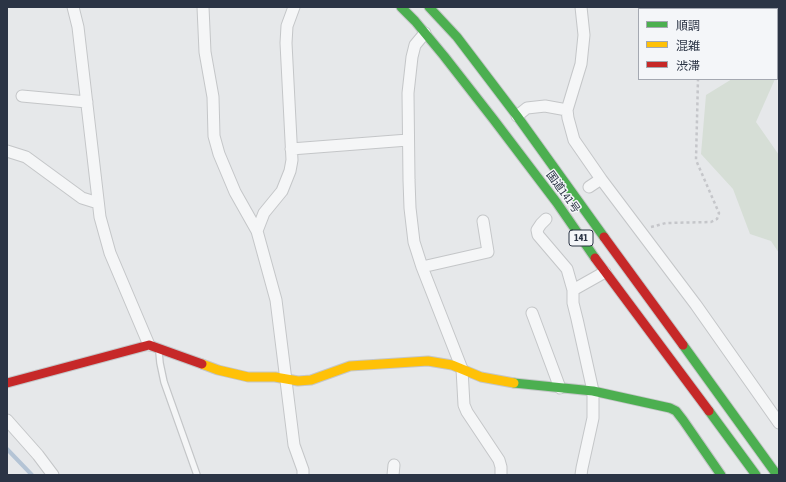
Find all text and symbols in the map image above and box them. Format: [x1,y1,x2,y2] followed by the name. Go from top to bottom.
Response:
[638,8,778,80] legend
[676,19,700,33] text: 順調
[676,39,700,53] text: 混雑
[676,59,700,73] text: 渋滞
[543,168,583,216] street label: 国道141号
[569,230,593,246] road number: 141

